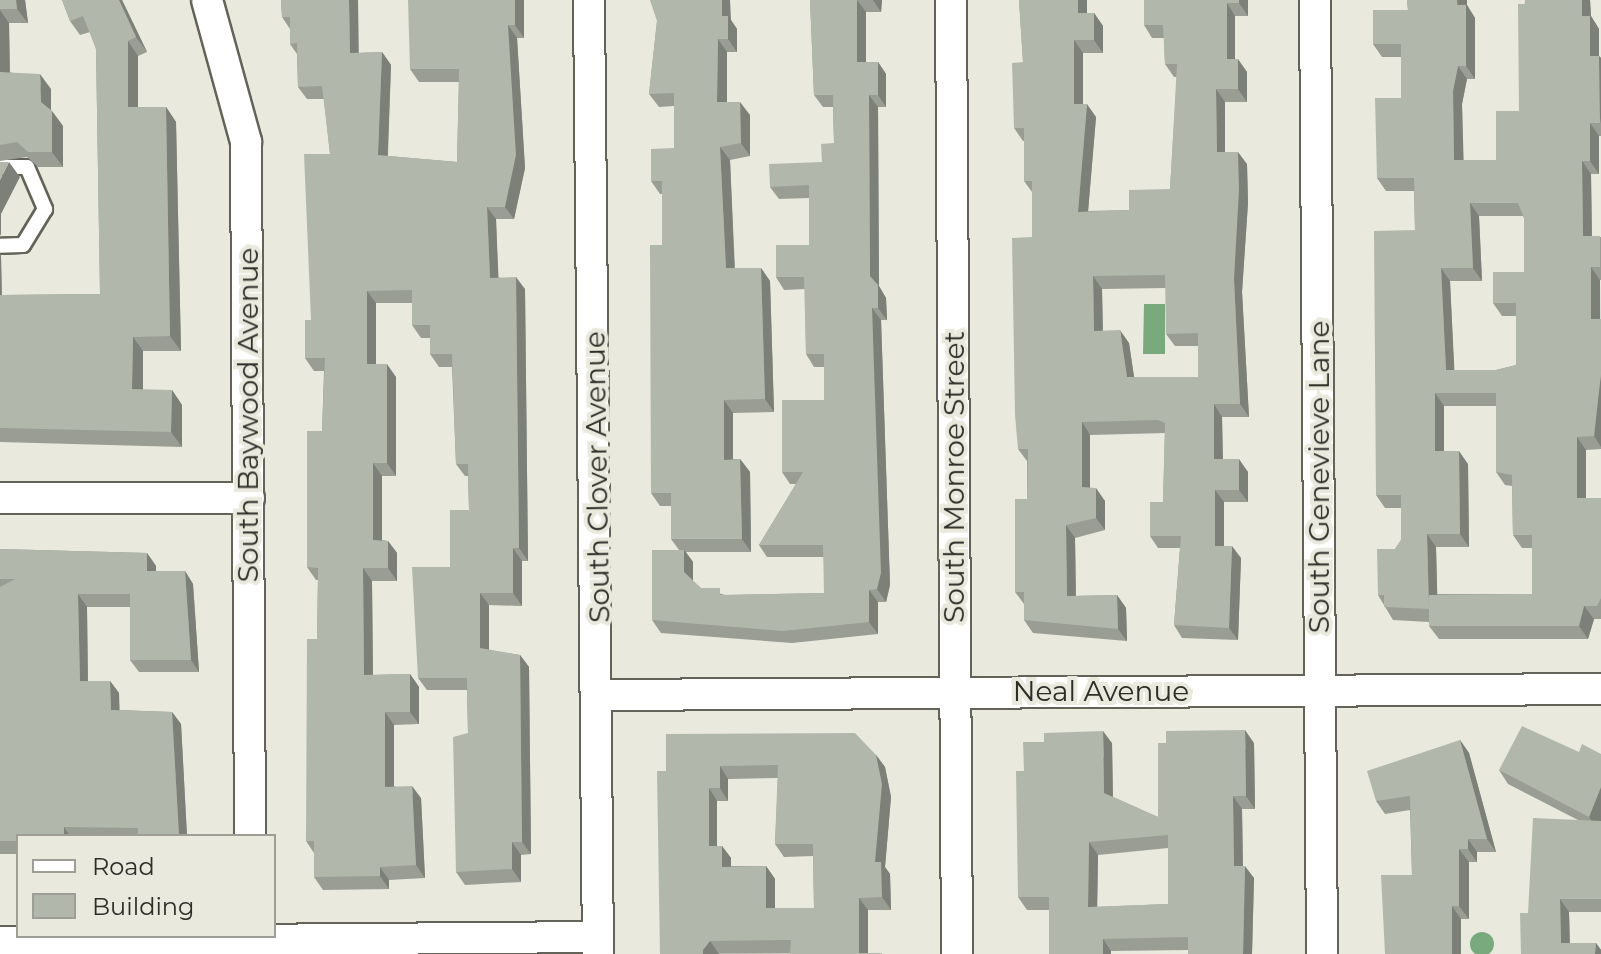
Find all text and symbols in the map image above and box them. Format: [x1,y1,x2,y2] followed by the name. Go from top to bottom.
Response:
[231,248,265,582] street label: South Baywood Avenue
[1302,321,1336,633] street label: South Genevieve Lane
[578,331,616,623] street label: South Clover Avenue
[937,331,971,623] street label: South Monroe Street
[1013,674,1189,708] street label: Neal Avenue
[16,834,276,938] legend
[92,852,155,881] text: Road
[92,892,195,921] text: Building

